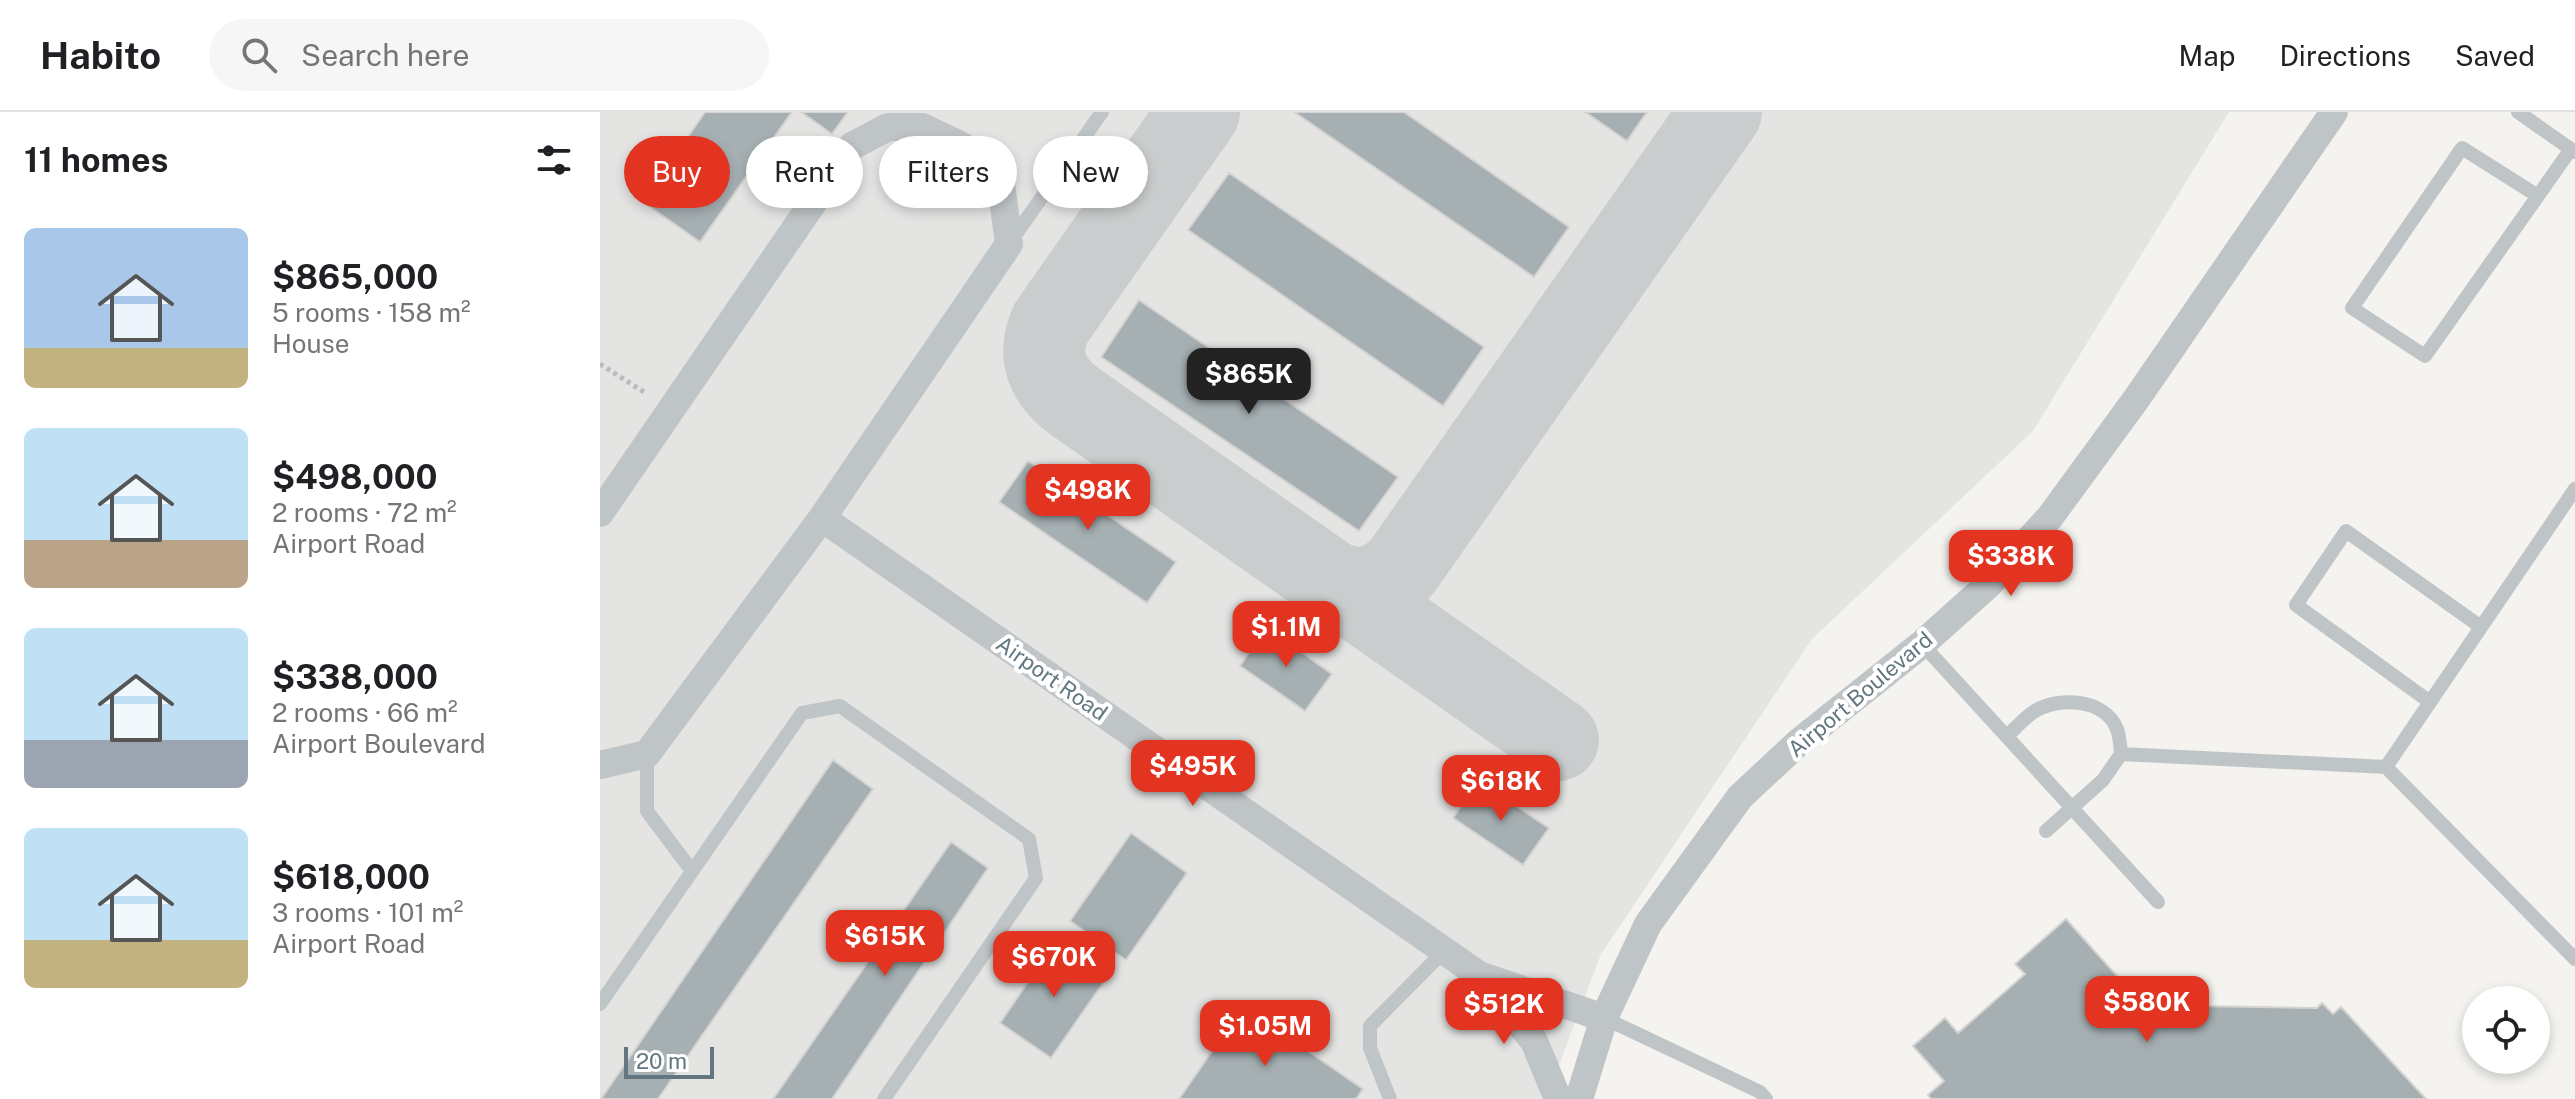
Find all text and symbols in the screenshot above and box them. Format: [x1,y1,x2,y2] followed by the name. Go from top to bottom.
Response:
[209,19,769,91] search box
[40,33,161,78] text: Habito
[237,33,281,77] icon: search
[301,37,470,73] text: Search here
[2179,39,2235,72] text: Map
[2279,39,2411,72] text: Directions
[2455,39,2535,72] text: Saved
[624,136,730,208] chip: Buy
[746,136,863,208] chip: Rent
[879,136,1017,208] chip: Filters
[1033,136,1148,208] chip: New
[532,138,576,182] icon: filters
[24,140,168,180] text: 11 homes
[272,257,438,297] text: $865,000
[88,260,184,356] icon: home
[272,297,471,328] text: 5 rooms · 158 m²
[272,328,349,359] text: House
[1193,348,1305,416] pin: $865K
[1205,358,1293,389] text: $865K
[272,457,438,497] text: $498,000
[88,460,184,556] icon: home
[1032,464,1144,532] pin: $498K
[1044,474,1132,505] text: $498K
[272,497,457,528] text: 2 rooms · 72 m²
[272,528,425,559] text: Airport Road
[1955,530,2067,598] pin: $338K
[1967,540,2055,571] text: $338K
[1230,601,1342,669] pin: $1.1M
[1251,611,1321,642] text: $1.1M
[1782,626,1938,762] street label: Airport Boulevard
[991,630,1113,726] street label: Airport Road
[272,657,438,697] text: $338,000
[88,660,184,756] icon: home
[272,697,458,728] text: 2 rooms · 66 m²
[272,728,485,759] text: Airport Boulevard
[1137,740,1249,808] pin: $495K
[1149,750,1237,781] text: $495K
[1445,755,1557,823] pin: $618K
[1460,765,1542,796] text: $618K
[272,857,430,897] text: $618,000
[88,860,184,956] icon: home
[272,897,463,928] text: 3 rooms · 101 m²
[829,910,941,978] pin: $615K
[844,920,926,951] text: $615K
[272,928,425,959] text: Airport Road
[998,931,1110,999] pin: $670K
[1011,941,1097,972] text: $670K
[2091,976,2203,1044] pin: $580K
[1448,978,1560,1046] pin: $512K
[2103,986,2191,1017] text: $580K
[2462,986,2550,1074] map controls
[2462,986,2550,1074] button: locate
[1463,988,1545,1019] text: $512K
[1200,1000,1330,1068] pin: $1.05M
[1218,1010,1312,1041] text: $1.05M
[624,1043,714,1079] scale bar
[636,1048,687,1074] text: 20 m

